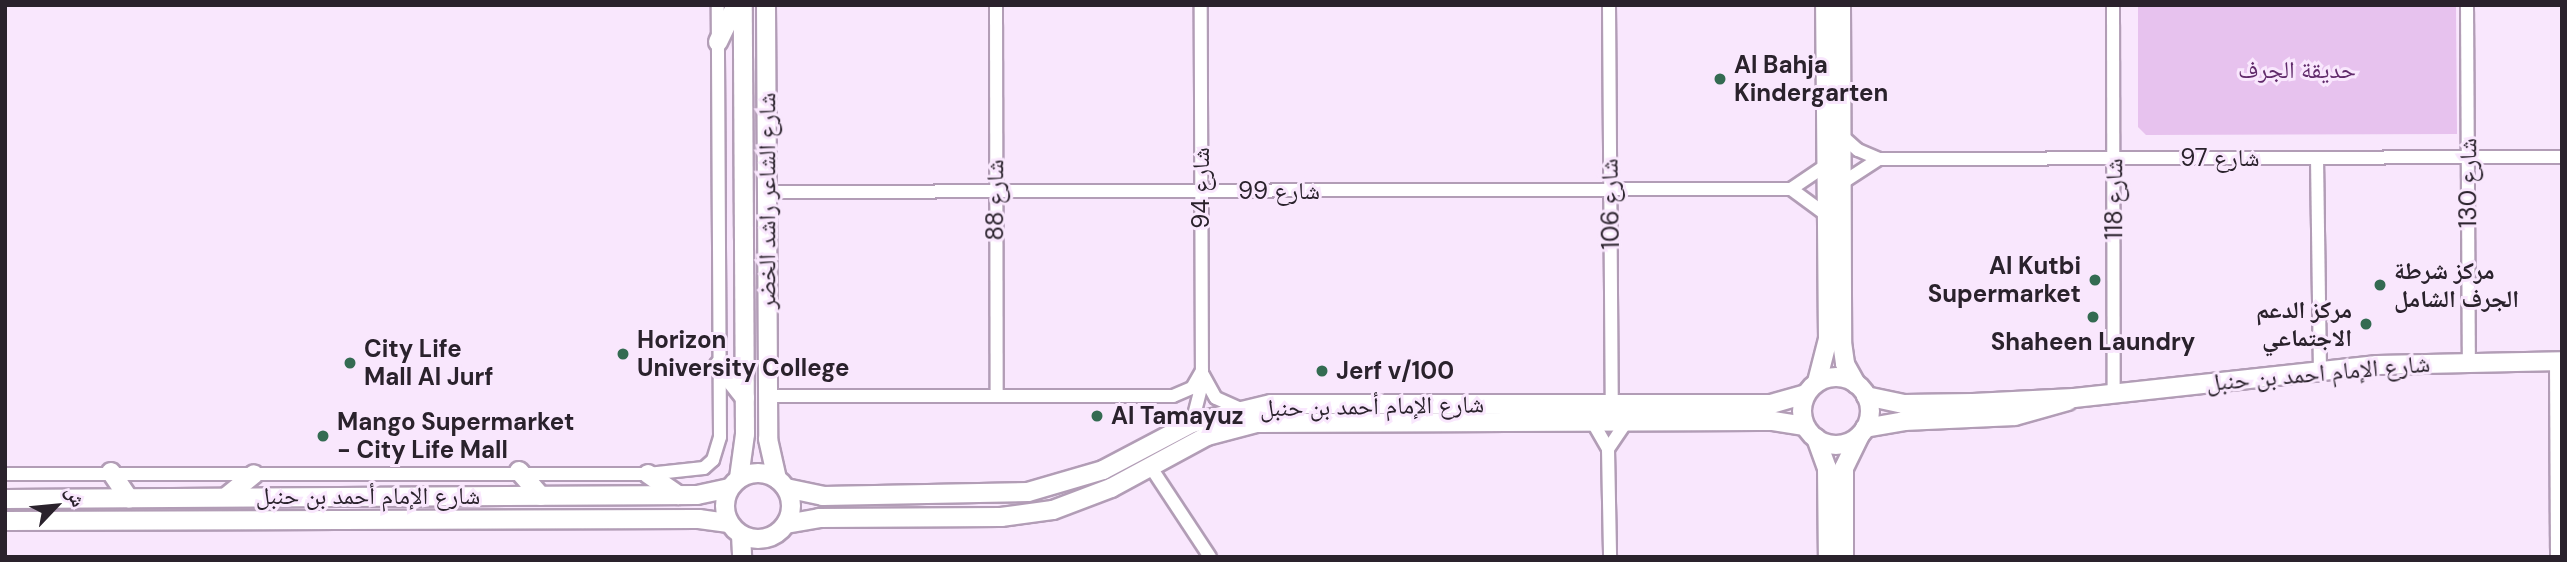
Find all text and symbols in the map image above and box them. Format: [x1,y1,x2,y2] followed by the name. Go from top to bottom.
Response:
[1734,51,1888,107] place label: Al Bahja Kindergarten
[2238,56,2356,84] park label: حديقة الجرف
[1712,71,1728,87] marker: Al Bahja Kindergarten
[753,93,781,309] street label: شارع الشاعر راشد الخضر
[2454,138,2482,228] street label: شارع 130
[2180,144,2260,172] street label: شارع 97
[1187,147,1215,229] street label: شارع 94
[1595,158,1625,250] street label: شارع 106
[2100,158,2128,240] street label: شارع 118
[981,159,1009,241] street label: شارع 88
[1238,177,1320,205] street label: شارع 99
[1928,252,2081,308] place label: Al Kutbi Supermarket
[2394,257,2519,313] place label: مركز شرطة الجرف الشامل
[2087,272,2103,288] marker: Al Kutbi Supermarket
[2372,277,2388,293] marker: مركز شرطة الجرف الشامل
[2256,296,2352,352] place label: مركز الدعم الاجتماعي
[2085,309,2101,325] marker: Shaheen Laundry
[2358,316,2374,332] marker: مركز الدعم الاجتماعي
[637,326,850,382] place label: Horizon University College
[1991,328,2195,356] place label: Shaheen Laundry
[364,335,493,391] place label: City Life Mall Al Jurf
[615,346,631,362] marker: Horizon University College
[2205,349,2431,397] street label: شارع الإمام احمد بن حنبل
[342,355,358,371] marker: City Life Mall Al Jurf
[1336,357,1454,385] place label: Jerf v/100
[1314,363,1330,379] marker: Jerf v/100
[1260,390,1484,422] street label: شارع الإمام أحمد بن حنبل
[1111,402,1244,430] place label: Al Tamayuz
[337,408,575,464] place label: Mango Supermarket - City Life Mall
[1089,408,1105,424] marker: Al Tamayuz
[315,428,331,444] marker: Mango Supermarket - City Life Mall
[21,471,91,541] north arrow
[60,482,91,511] text: ش
[256,482,480,510] street label: شارع الإمام أحمد بن حنبل

